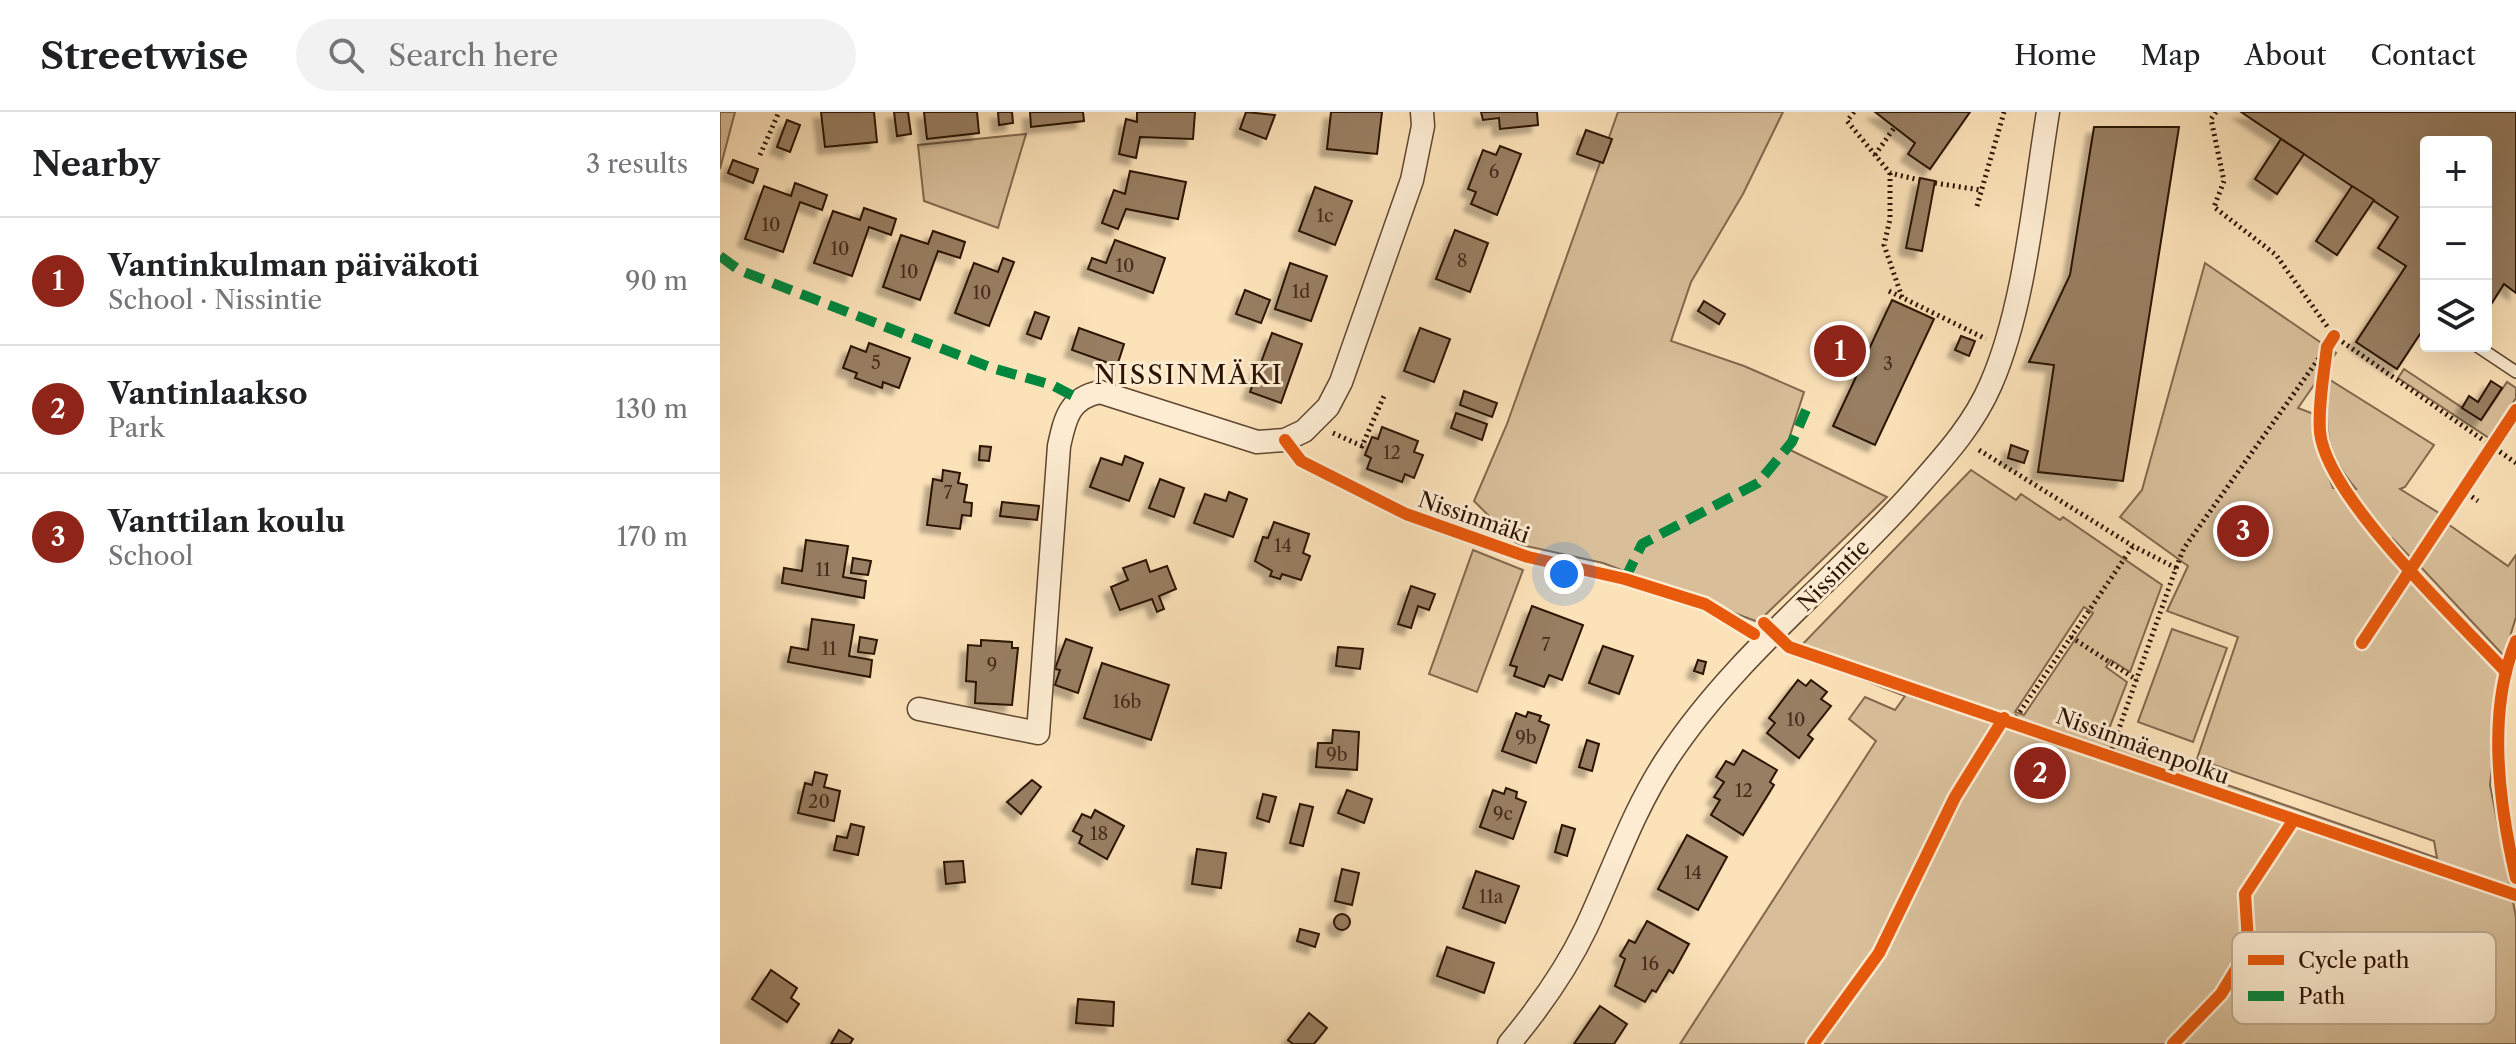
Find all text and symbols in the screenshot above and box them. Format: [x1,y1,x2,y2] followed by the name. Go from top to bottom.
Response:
[296,19,856,91] search box
[40,32,248,79] text: Streetwise
[324,33,368,77] icon: search
[388,37,558,74] text: Search here
[2014,38,2096,72] text: Home
[2140,38,2200,72] text: Map
[2244,38,2326,72] text: About
[2370,38,2476,72] text: Contact
[2420,136,2492,352] map controls
[2420,136,2492,208] button: +
[32,143,160,185] text: Nearby
[586,148,688,180] text: 3 results
[1489,161,1499,183] house number: 6
[1316,205,1334,227] house number: 1c
[2420,208,2492,280] button: −
[762,214,780,236] house number: 10
[831,238,849,260] house number: 10
[108,247,479,284] text: Vantinkulman päiväkoti
[1457,250,1467,272] house number: 8
[1116,255,1134,277] house number: 10
[900,261,918,283] house number: 10
[52,265,64,297] text: 1
[625,265,688,297] text: 90 m
[2420,280,2492,352] button: layers
[1292,281,1310,303] house number: 1d
[973,282,991,304] house number: 10
[108,284,322,316] text: School · Nissintie
[1814,321,1866,381] pin: 1
[871,352,881,374] house number: 5
[1883,353,1893,375] house number: 3
[1094,359,1284,391] district label: NISSINMÄKI
[108,375,308,412] text: Vantinlaakso
[50,393,66,425] text: 2
[615,393,688,425] text: 130 m
[108,412,165,444] text: Park
[1383,442,1401,464] house number: 12
[944,482,953,504] house number: 7
[1415,486,1533,549] street label: Nissinmäki
[2217,501,2269,561] pin: 3
[108,503,345,540] text: Vanttilan koulu
[51,521,65,553] text: 3
[617,521,688,553] text: 170 m
[1792,534,1875,617] street label: Nissintie
[1274,535,1292,557] house number: 14
[108,540,193,572] text: School
[1544,554,1584,594] your location
[815,559,831,581] house number: 11
[1542,634,1551,656] house number: 7
[821,638,837,660] house number: 11
[987,654,997,676] house number: 9
[1113,691,1142,713] house number: 16b
[2053,703,2233,790] street label: Nissinmäenpolku
[1787,709,1805,731] house number: 10
[1515,727,1537,749] house number: 9b
[2014,743,2066,803] pin: 2
[1326,744,1348,766] house number: 9b
[1735,780,1753,802] house number: 12
[808,791,830,813] house number: 20
[1493,803,1513,825] house number: 9c
[1090,823,1108,845] house number: 18
[1684,862,1702,884] house number: 14
[1479,886,1504,908] house number: 11a
[2232,932,2496,1024] legend
[2298,947,2410,974] text: Cycle path
[1641,953,1659,975] house number: 16
[2298,983,2346,1010] text: Path

